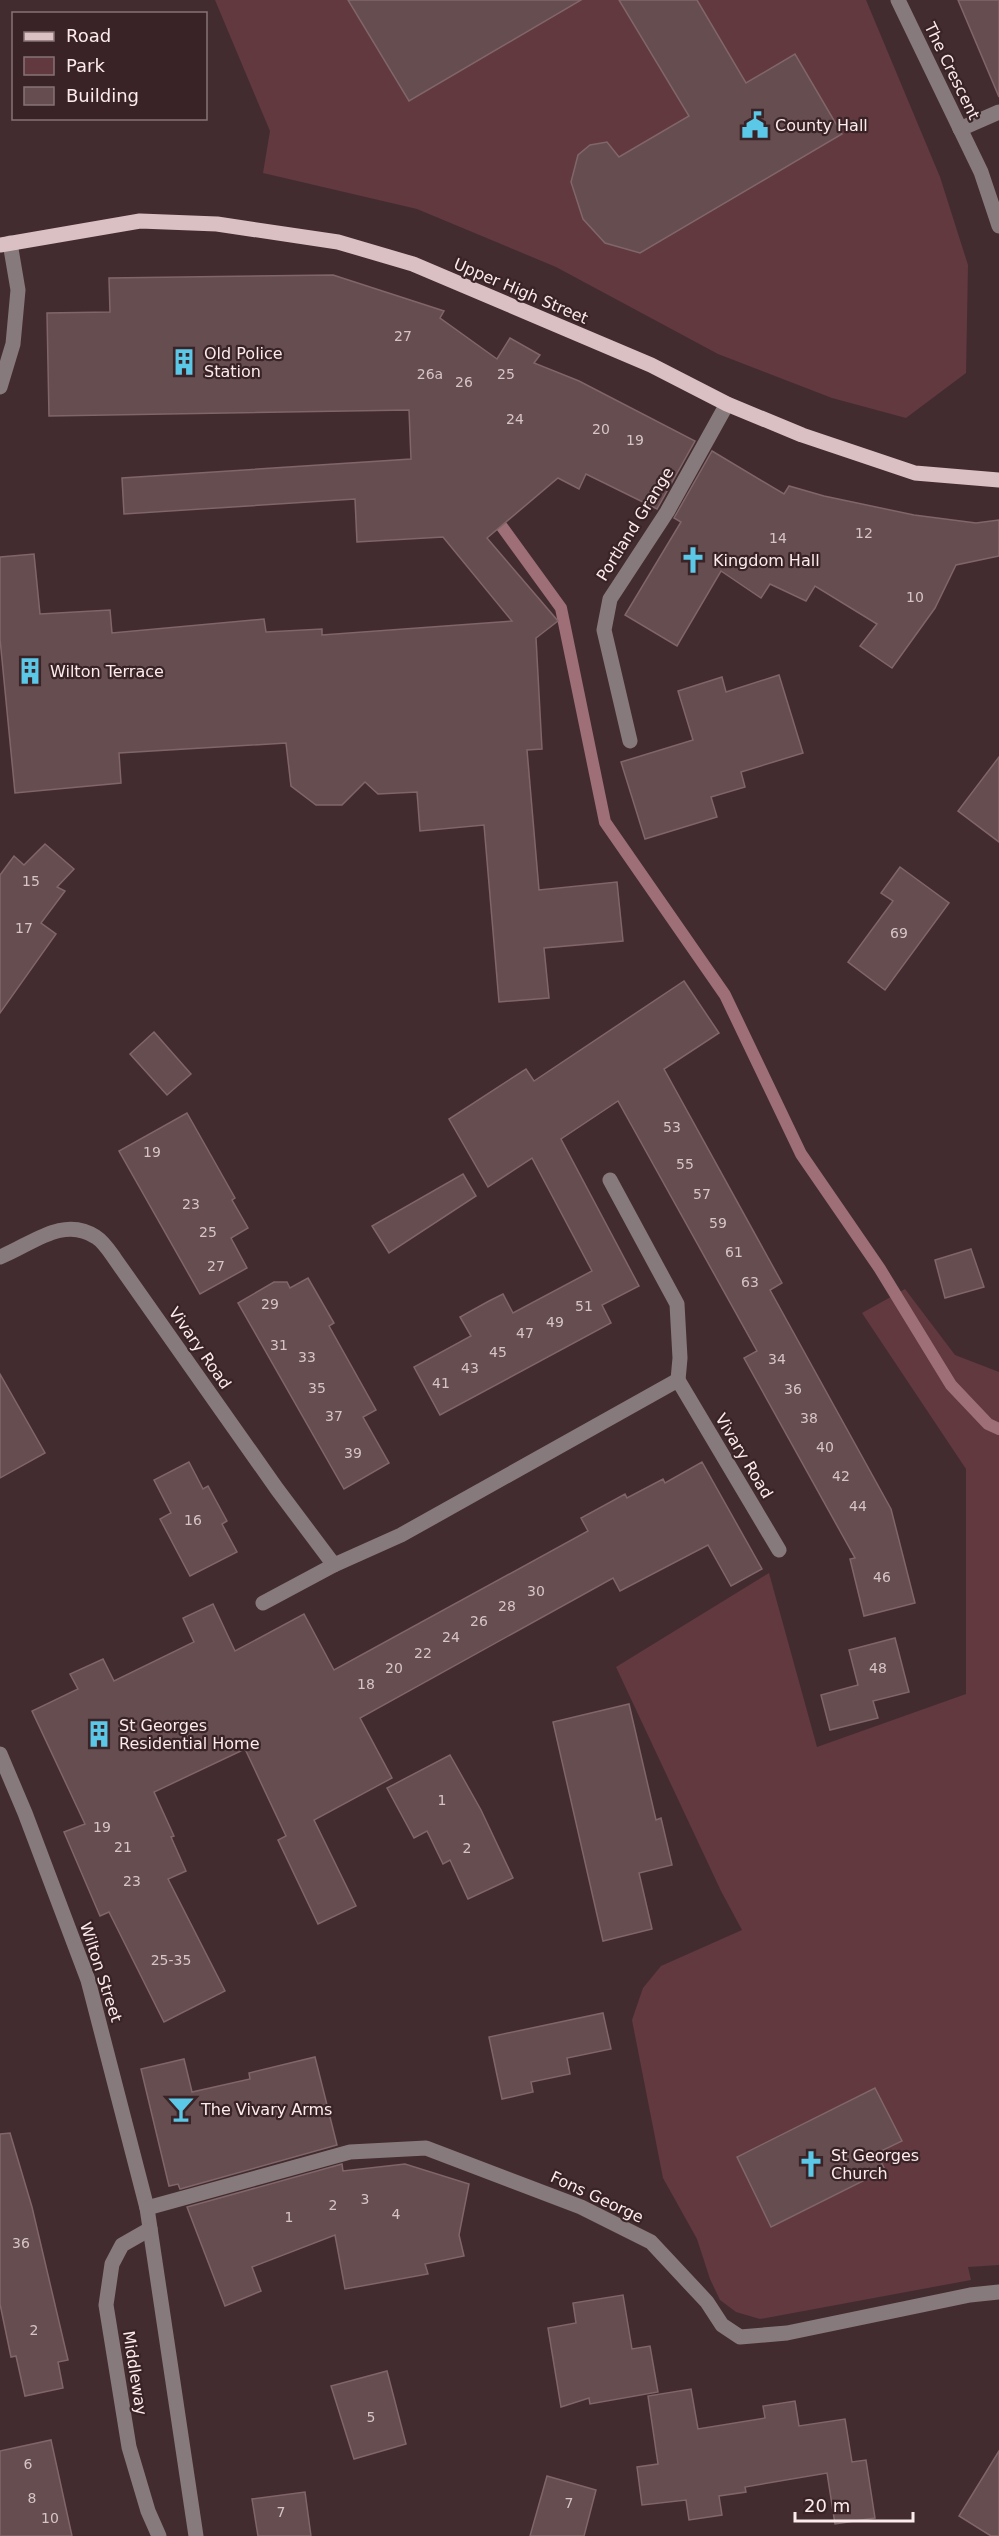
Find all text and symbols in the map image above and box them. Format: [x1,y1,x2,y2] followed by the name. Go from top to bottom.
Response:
[12,12,207,120] legend
[920,19,984,123] street label: The Crescent
[66,25,111,46] text: Road
[66,55,105,76] text: Park
[66,85,139,106] text: Building
[740,110,770,140] public building icon: County Hall
[775,116,868,135] place label: County Hall
[451,254,591,328] street label: Upper High Street
[394,328,412,344] house number: 27
[204,344,283,381] place label: Old Police Station
[169,347,199,377] building icon: Old Police Station
[417,366,443,382] house number: 26a
[497,366,515,382] house number: 25
[455,374,473,390] house number: 26
[506,411,524,427] house number: 24
[592,421,610,437] house number: 20
[626,432,644,448] house number: 19
[592,464,678,584] street label: Portland Grange
[855,525,873,541] house number: 12
[769,530,787,546] house number: 14
[678,545,708,575] church icon: Kingdom Hall
[713,551,820,570] place label: Kingdom Hall
[906,589,924,605] house number: 10
[15,656,45,686] building icon: Wilton Terrace
[50,662,164,681] place label: Wilton Terrace
[22,873,40,889] house number: 15
[15,920,33,936] house number: 17
[890,925,908,941] house number: 69
[663,1119,681,1135] house number: 53
[143,1144,161,1160] house number: 19
[676,1156,694,1172] house number: 55
[693,1186,711,1202] house number: 57
[182,1196,200,1212] house number: 23
[709,1215,727,1231] house number: 59
[199,1224,217,1240] house number: 25
[725,1244,743,1260] house number: 61
[207,1258,225,1274] house number: 27
[741,1274,759,1290] house number: 63
[261,1296,279,1312] house number: 29
[575,1298,593,1314] house number: 51
[165,1303,235,1393] street label: Vivary Road
[546,1314,564,1330] house number: 49
[516,1325,534,1341] house number: 47
[270,1337,288,1353] house number: 31
[489,1344,507,1360] house number: 45
[298,1349,316,1365] house number: 33
[768,1351,786,1367] house number: 34
[461,1360,479,1376] house number: 43
[432,1375,450,1391] house number: 41
[308,1380,326,1396] house number: 35
[784,1381,802,1397] house number: 36
[325,1408,343,1424] house number: 37
[711,1410,777,1502] street label: Vivary Road
[800,1410,818,1426] house number: 38
[816,1439,834,1455] house number: 40
[344,1445,362,1461] house number: 39
[832,1468,850,1484] house number: 42
[849,1498,867,1514] house number: 44
[184,1512,202,1528] house number: 16
[873,1569,891,1585] house number: 46
[527,1583,545,1599] house number: 30
[498,1598,516,1614] house number: 28
[470,1613,488,1629] house number: 26
[442,1629,460,1645] house number: 24
[414,1645,432,1661] house number: 22
[385,1660,403,1676] house number: 20
[869,1660,887,1676] house number: 48
[357,1676,375,1692] house number: 18
[119,1716,259,1753] place label: St Georges Residential Home
[84,1719,114,1749] building icon: St Georges Residential Home
[438,1792,446,1808] house number: 1
[93,1819,111,1835] house number: 19
[114,1839,132,1855] house number: 21
[463,1840,471,1856] house number: 2
[123,1873,141,1889] house number: 23
[76,1919,126,2025] street label: Wilton Street
[151,1952,191,1968] house number: 25-35
[166,2094,196,2124] bar icon: The Vivary Arms
[200,2100,332,2119] place label: The Vivary Arms
[831,2146,919,2183] place label: St Georges Church
[796,2149,826,2179] church icon: St Georges Church
[548,2167,646,2227] street label: Fons George
[361,2191,369,2207] house number: 3
[329,2197,337,2213] house number: 2
[392,2206,401,2222] house number: 4
[285,2209,293,2225] house number: 1
[12,2235,30,2251] house number: 36
[30,2322,38,2338] house number: 2
[119,2329,151,2417] street label: Middleway
[367,2409,375,2425] house number: 5
[24,2456,33,2472] house number: 6
[795,2485,914,2523] scale bar
[28,2490,36,2506] house number: 8
[565,2495,573,2511] house number: 7
[804,2495,850,2516] text: 20 m
[277,2504,285,2520] house number: 7
[41,2510,59,2526] house number: 10

